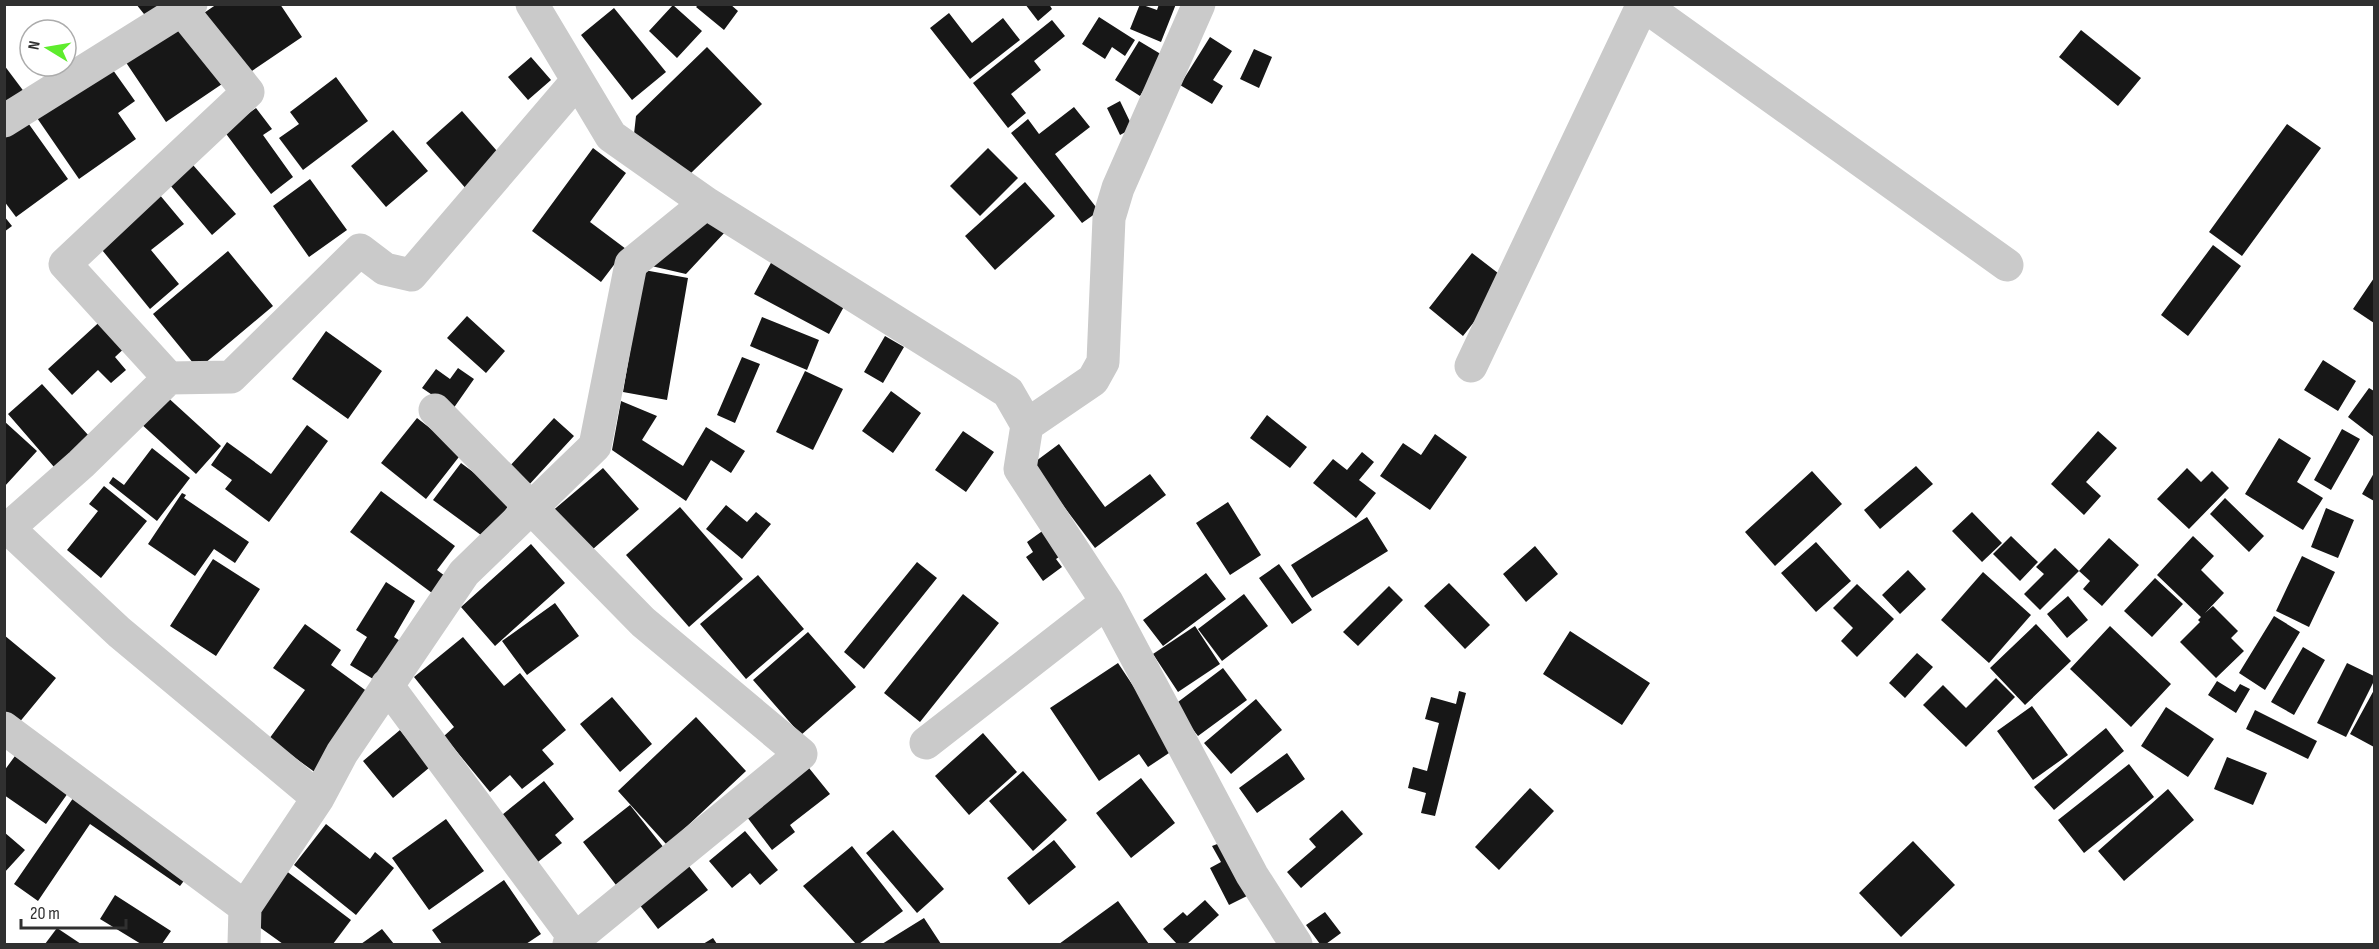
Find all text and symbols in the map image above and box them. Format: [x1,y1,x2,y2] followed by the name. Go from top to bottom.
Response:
[18,18,78,78] north arrow
[25,39,45,51] text: N
[21,892,126,930] scale bar
[30,903,60,924] text: 20 m

